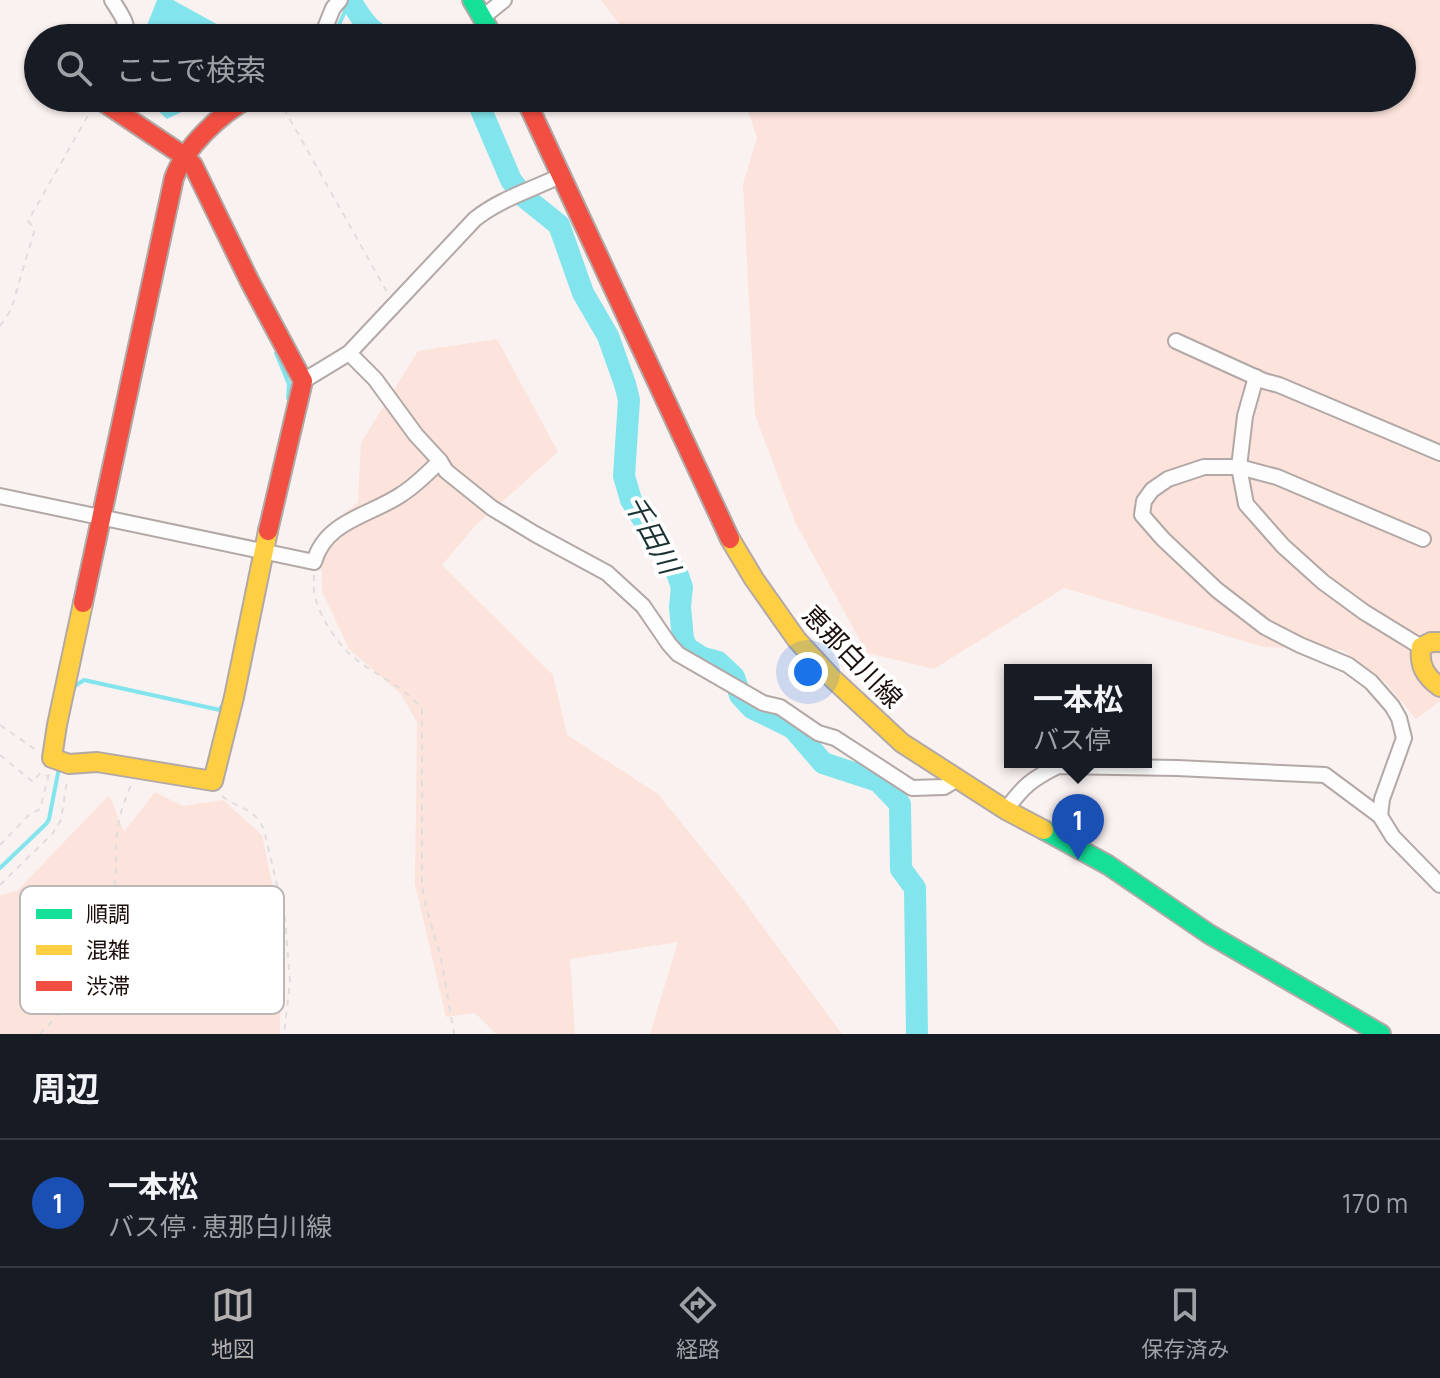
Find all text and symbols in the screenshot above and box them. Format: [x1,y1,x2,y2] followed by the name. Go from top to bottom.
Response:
[24,24,1416,112] search box
[52,46,96,90] icon: search
[116,49,266,90] text: ここで検索
[617,488,691,583] water label: 千田川
[795,597,911,715] street label: 恵那白川線
[788,652,828,692] your location
[1004,664,1152,768] popup
[1033,678,1123,719] text: 一本松
[1033,721,1111,757] text: バス停
[1052,794,1104,860] pin: 1
[20,886,284,1014] legend
[86,899,130,929] text: 順調
[86,935,130,965] text: 混雑
[86,971,130,1001] text: 渋滞
[32,1065,100,1111] text: 周辺
[108,1165,198,1206] text: 一本松
[52,1185,64,1221] text: 1
[1342,1185,1408,1221] text: 170 m
[108,1208,332,1244] text: バス停 · 恵那白川線
[211,1283,255,1364] tab: 地図
[676,1283,720,1364] tab: 経路
[1141,1283,1229,1364] tab: 保存済み

